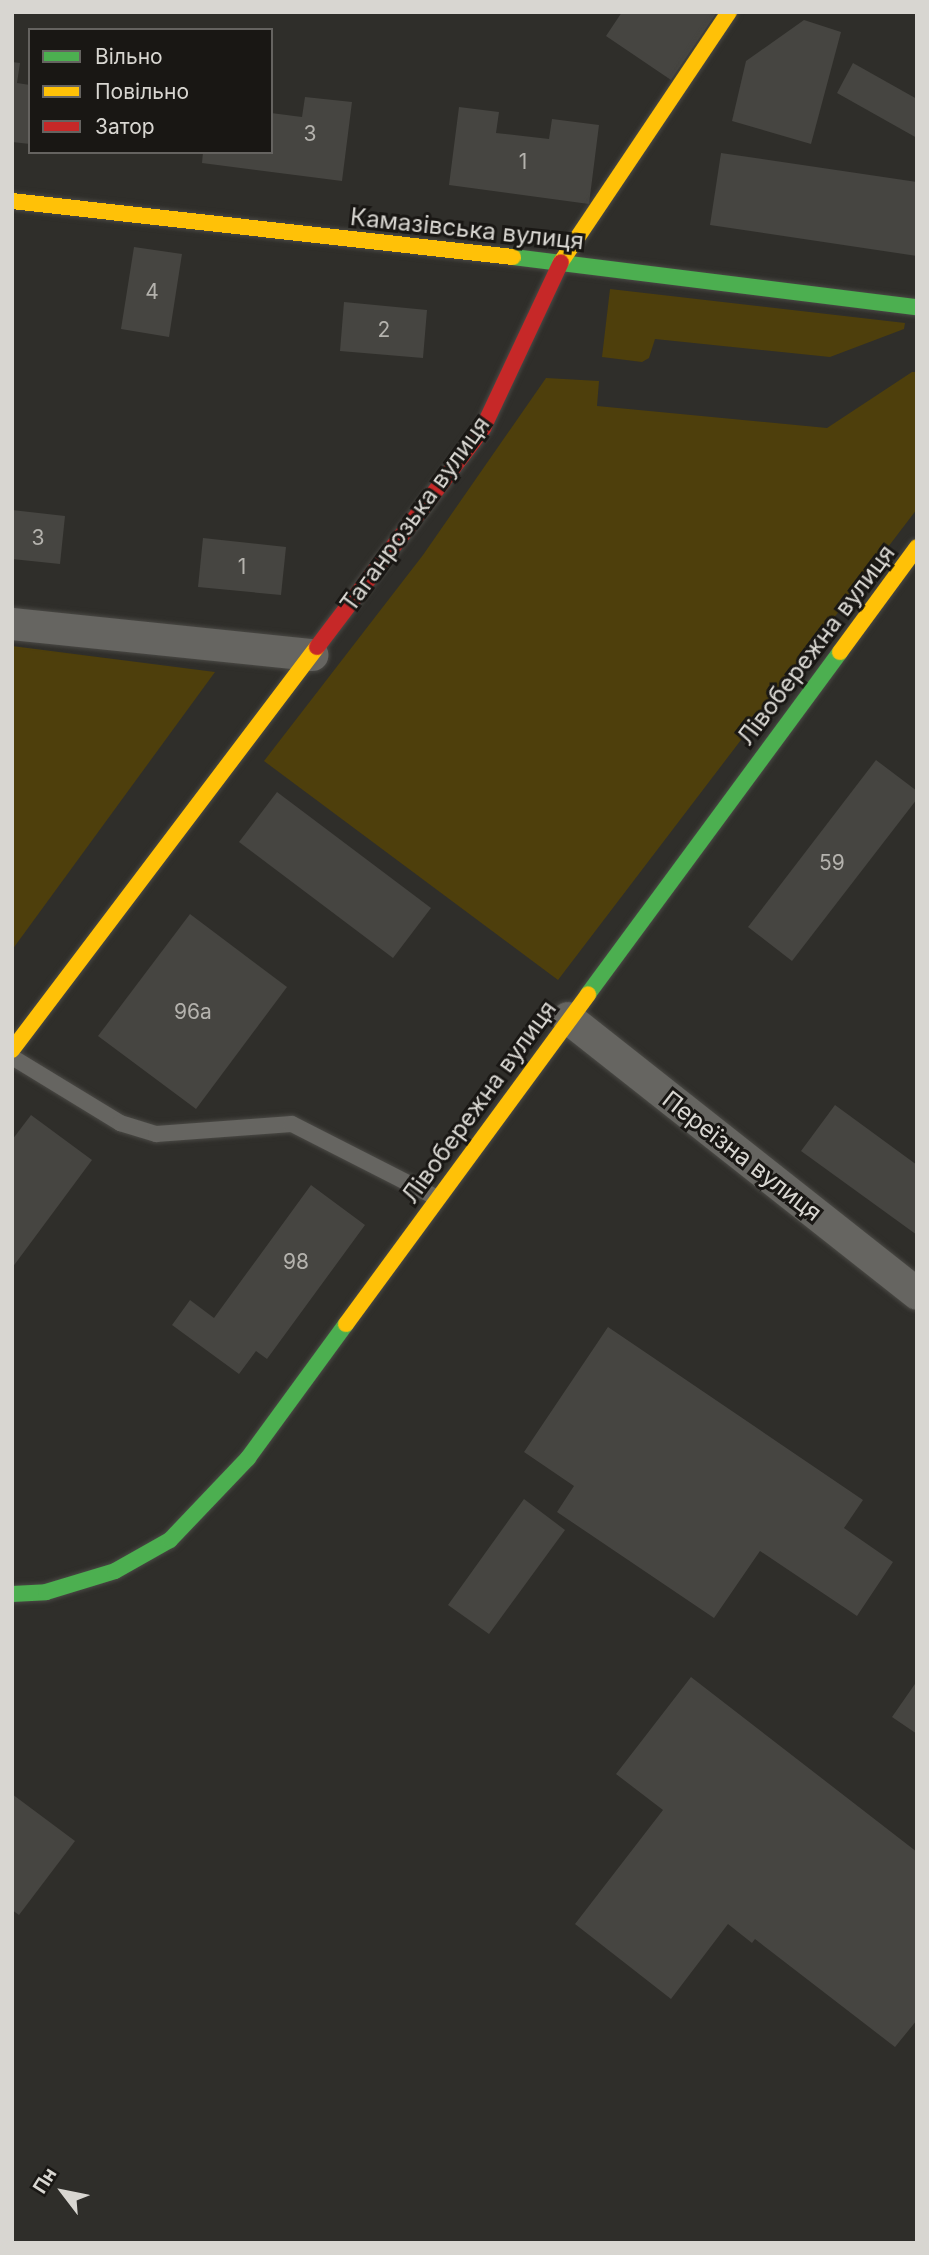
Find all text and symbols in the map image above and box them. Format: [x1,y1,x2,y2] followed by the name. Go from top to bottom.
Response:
[28,28,273,154] legend
[95,44,163,69] text: Вільно
[95,79,189,104] text: Повільно
[95,114,155,139] text: Затор
[304,121,316,147] house number: 3
[519,149,527,175] house number: 1
[349,202,585,256] street label: Камазівська вулиця
[145,279,159,305] house number: 4
[378,317,390,343] house number: 2
[334,411,496,617] street label: Таганрозька вулиця
[32,525,44,551] house number: 3
[731,539,901,751] street label: Лівобережна вулиця
[238,554,246,580] house number: 1
[819,850,845,876] house number: 59
[396,995,562,1209] street label: Лівобережна вулиця
[174,999,212,1025] house number: 96a
[657,1085,827,1227] street label: Переїзна вулиця
[283,1249,309,1275] house number: 98
[28,2157,98,2227] north arrow
[28,2163,61,2198] text: Пн

